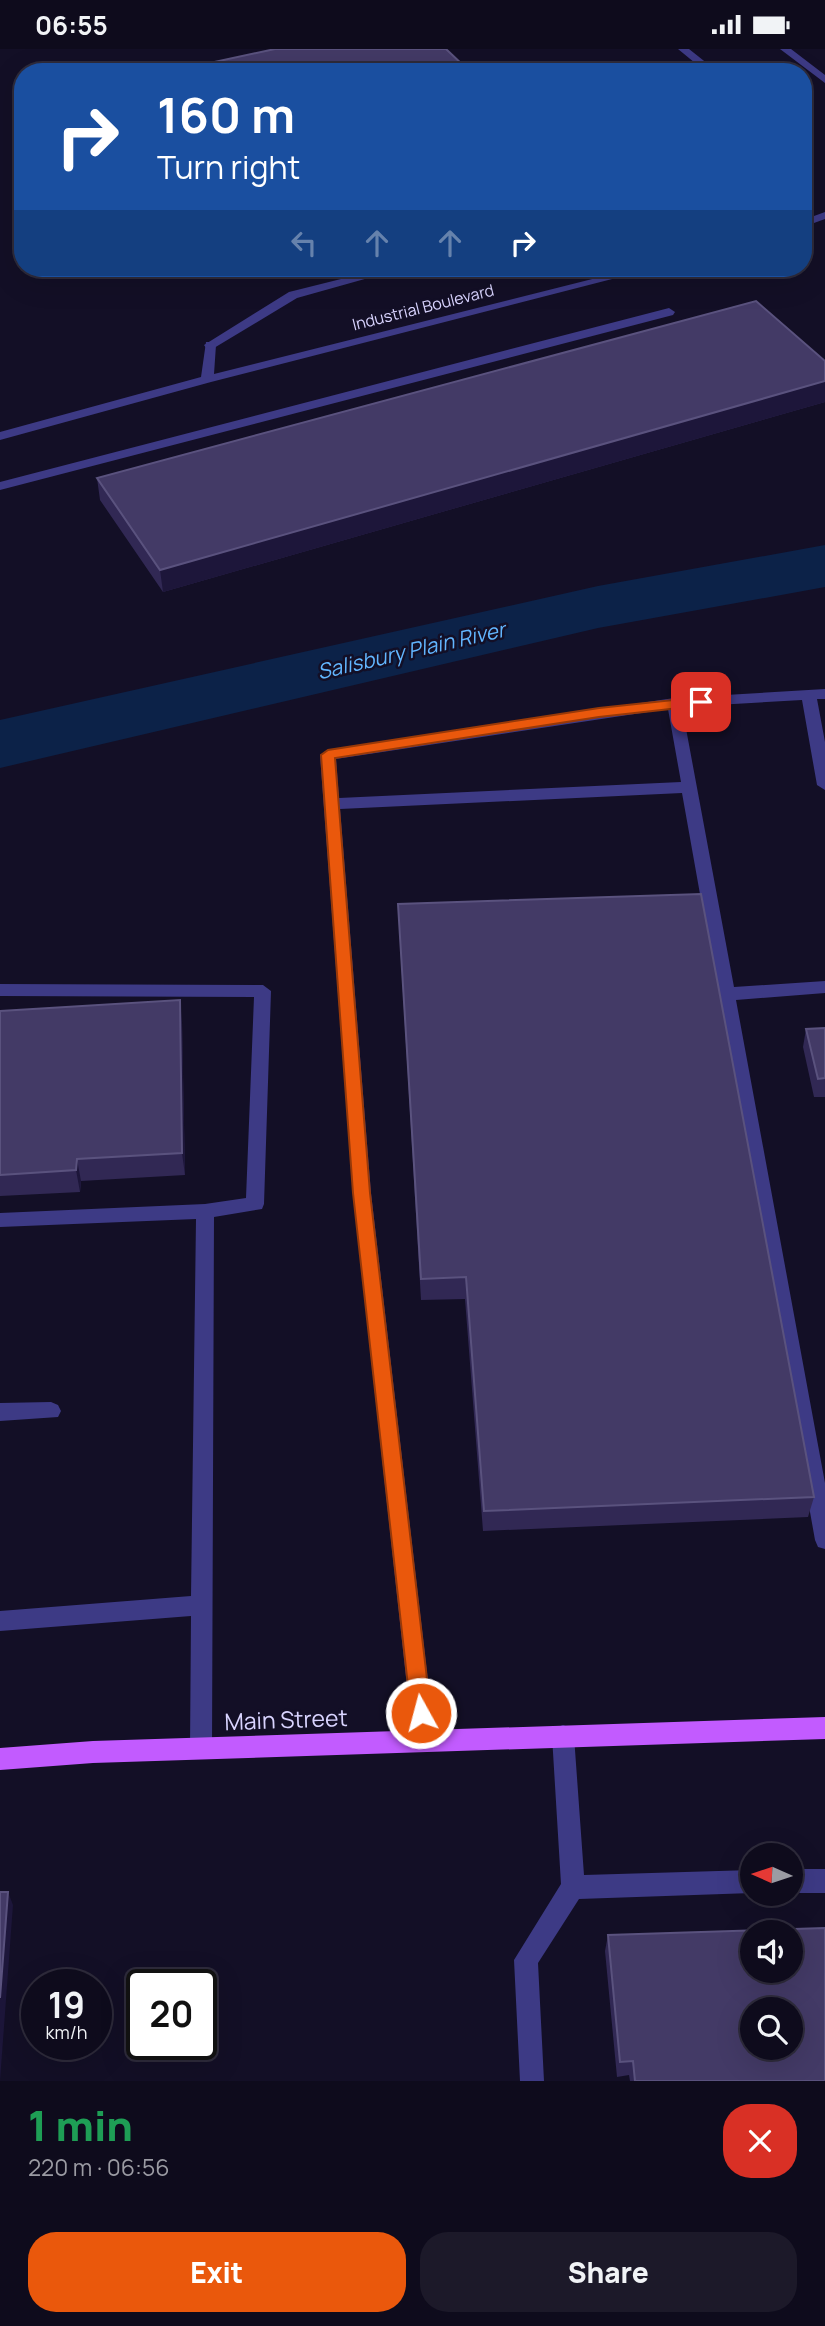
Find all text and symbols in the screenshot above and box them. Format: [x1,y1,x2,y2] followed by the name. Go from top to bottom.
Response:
[35,7,108,43] text: 06:55
[157,81,295,148] text: 160 m
[42,91,133,182] icon: right
[157,145,300,189] text: Turn right
[285,224,323,262] icon: left
[358,224,396,262] icon: ahead
[431,224,469,262] icon: ahead
[504,224,542,262] icon: right
[350,279,496,335] street label: Industrial Boulevard
[314,614,510,685] water label: Salisbury Plain River
[671,672,731,732] pin
[682,683,720,721] icon: arrive
[384,1676,458,1750] position arrow
[224,1701,348,1737] street label: Main Street
[740,1843,803,1906] north arrow
[740,1843,803,2060] map controls
[740,1920,803,1983] button: sound
[126,1969,217,2060] speed limit sign: 20
[48,1981,85,2029] text: 19
[740,1997,803,2060] button: search
[46,2020,87,2044] text: km/h
[28,2096,133,2154] text: 1 min
[723,2104,797,2178] button: close
[28,2151,170,2183] text: 220 m · 06:56
[28,2232,406,2312] button: Exit
[420,2232,797,2312] button: Share

